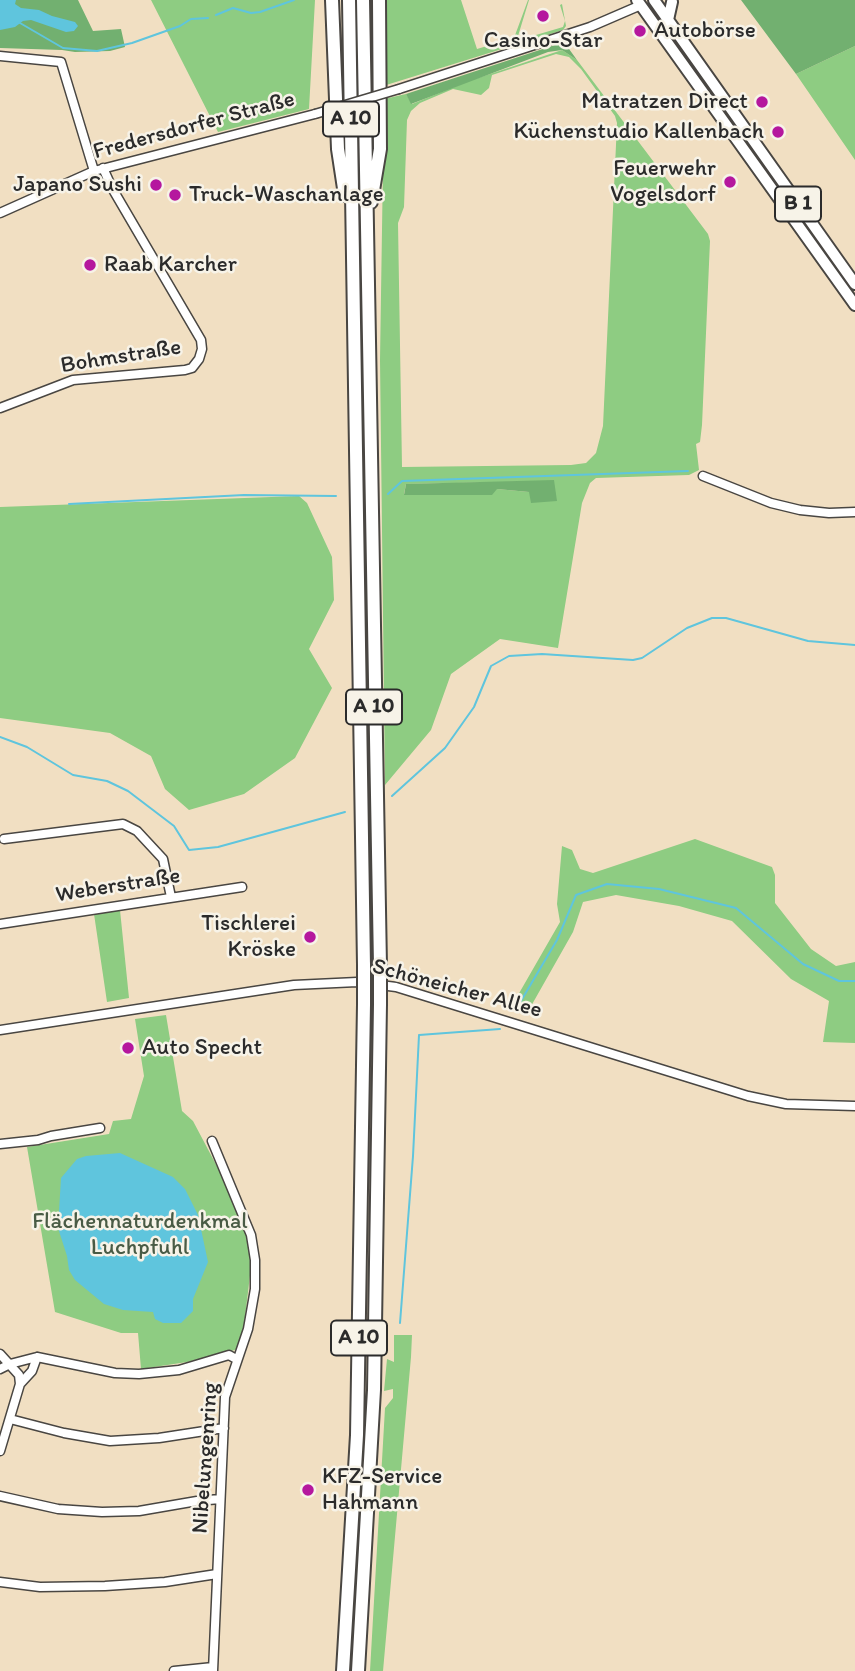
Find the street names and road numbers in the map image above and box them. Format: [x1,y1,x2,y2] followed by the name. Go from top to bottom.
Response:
[90,86,298,166] street label: Fredersdorfer Straße
[323,102,379,136] road number: A 10
[775,186,821,222] road number: B 1
[59,334,183,380] street label: Bohmstraße
[346,690,402,724] road number: A 10
[54,863,182,909] street label: Weberstraße
[369,953,545,1025] street label: Schöneicher Allee
[331,1320,387,1356] road number: A 10
[187,1382,225,1534] street label: Nibelungenring

